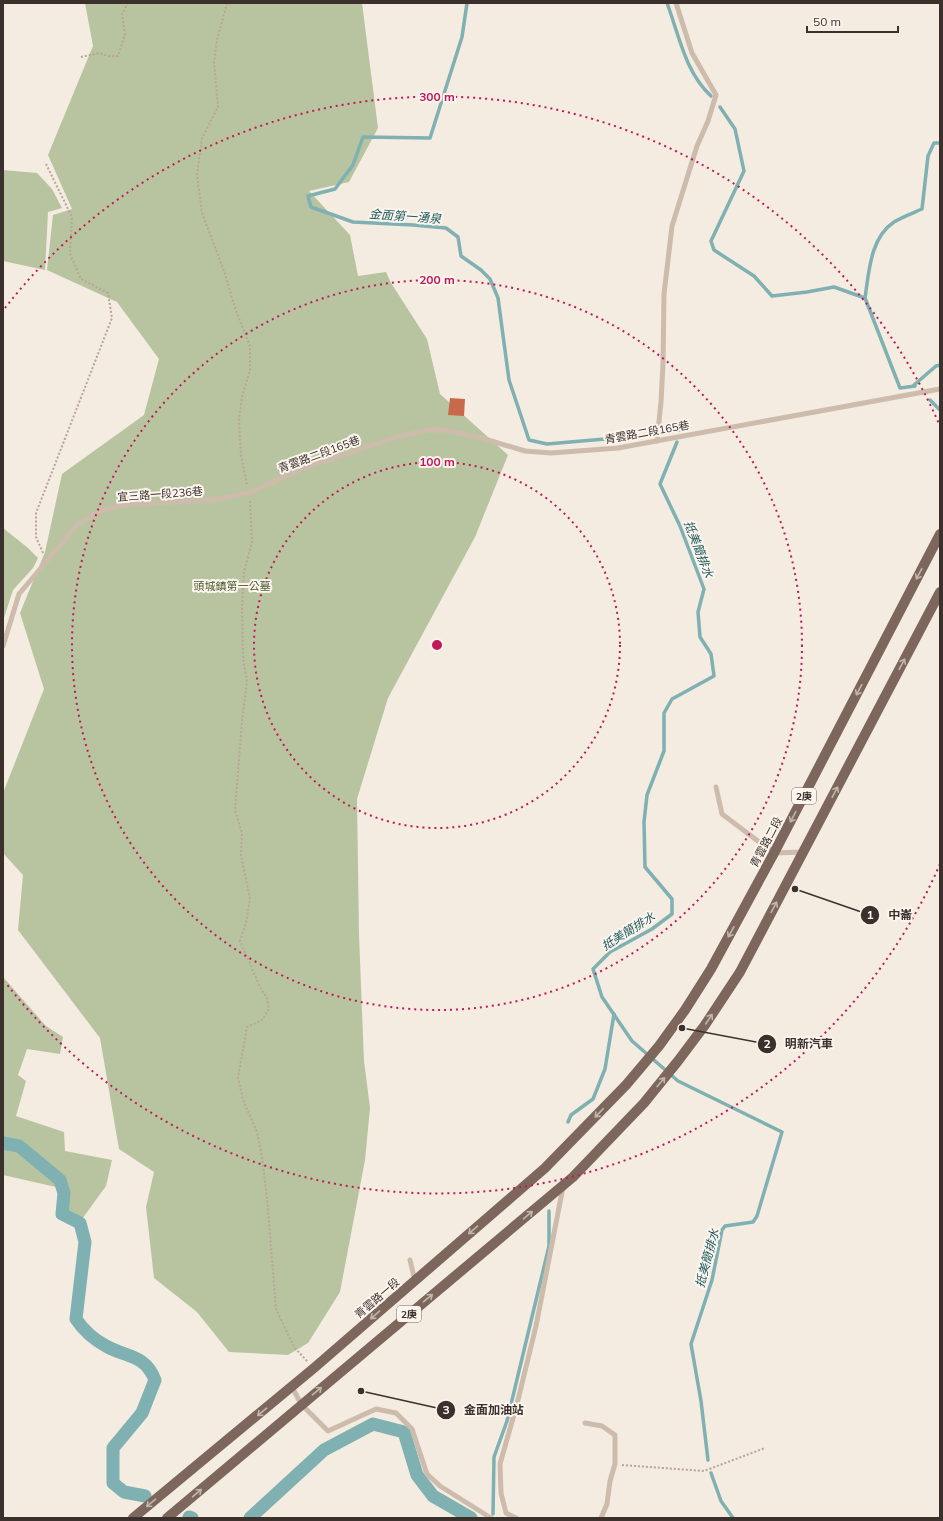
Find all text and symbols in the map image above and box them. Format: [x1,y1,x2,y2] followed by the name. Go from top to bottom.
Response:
[807,8,898,34] scale bar
[813,14,841,29] text: 50 m
[419,89,455,104] text: 300 m
[369,206,442,226] water label: 金面第一湧泉
[419,272,455,287] text: 200 m
[604,418,690,446] street label: 青雲路二段165巷
[276,433,362,475] street label: 青雲路二段165巷
[419,454,455,469] text: 100 m
[117,484,203,504] street label: 宜三路一段236巷
[681,518,717,581] water label: 抵美簡排水
[915,568,922,580] one-way arrow
[194,579,271,593] park label: 頭城鎮第一公墓
[430,638,444,652] centre of rings
[899,658,906,670] one-way arrow
[855,683,862,695] one-way arrow
[832,786,839,798] one-way arrow
[792,788,816,804] road number: 2庚
[788,811,796,823] one-way arrow
[747,814,785,870] street label: 青雲路二段
[771,901,779,913] one-way arrow
[860,903,920,927] callout: 中崙
[866,907,874,922] text: 1
[888,907,912,922] text: 中崙
[599,908,658,953] water label: 抵美簡排水
[727,926,735,938] one-way arrow
[705,1014,713,1025] one-way arrow
[757,1032,841,1056] callout: 明新汽車
[763,1036,771,1051] text: 2
[785,1036,833,1051] text: 明新汽車
[656,1077,665,1087] one-way arrow
[594,1108,604,1118] one-way arrow
[522,1210,533,1219] one-way arrow
[469,1225,479,1234] one-way arrow
[692,1226,722,1289] water label: 抵美簡排水
[352,1275,402,1321] street label: 青雲路一段
[422,1294,433,1303] one-way arrow
[397,1306,421,1322] road number: 2庚
[370,1311,380,1320] one-way arrow
[312,1386,323,1395] one-way arrow
[436,1398,532,1422] callout: 金面加油站
[442,1402,450,1417] text: 3
[464,1402,524,1417] text: 金面加油站
[256,1407,267,1416] one-way arrow
[191,1488,202,1497] one-way arrow
[145,1499,156,1508] one-way arrow

